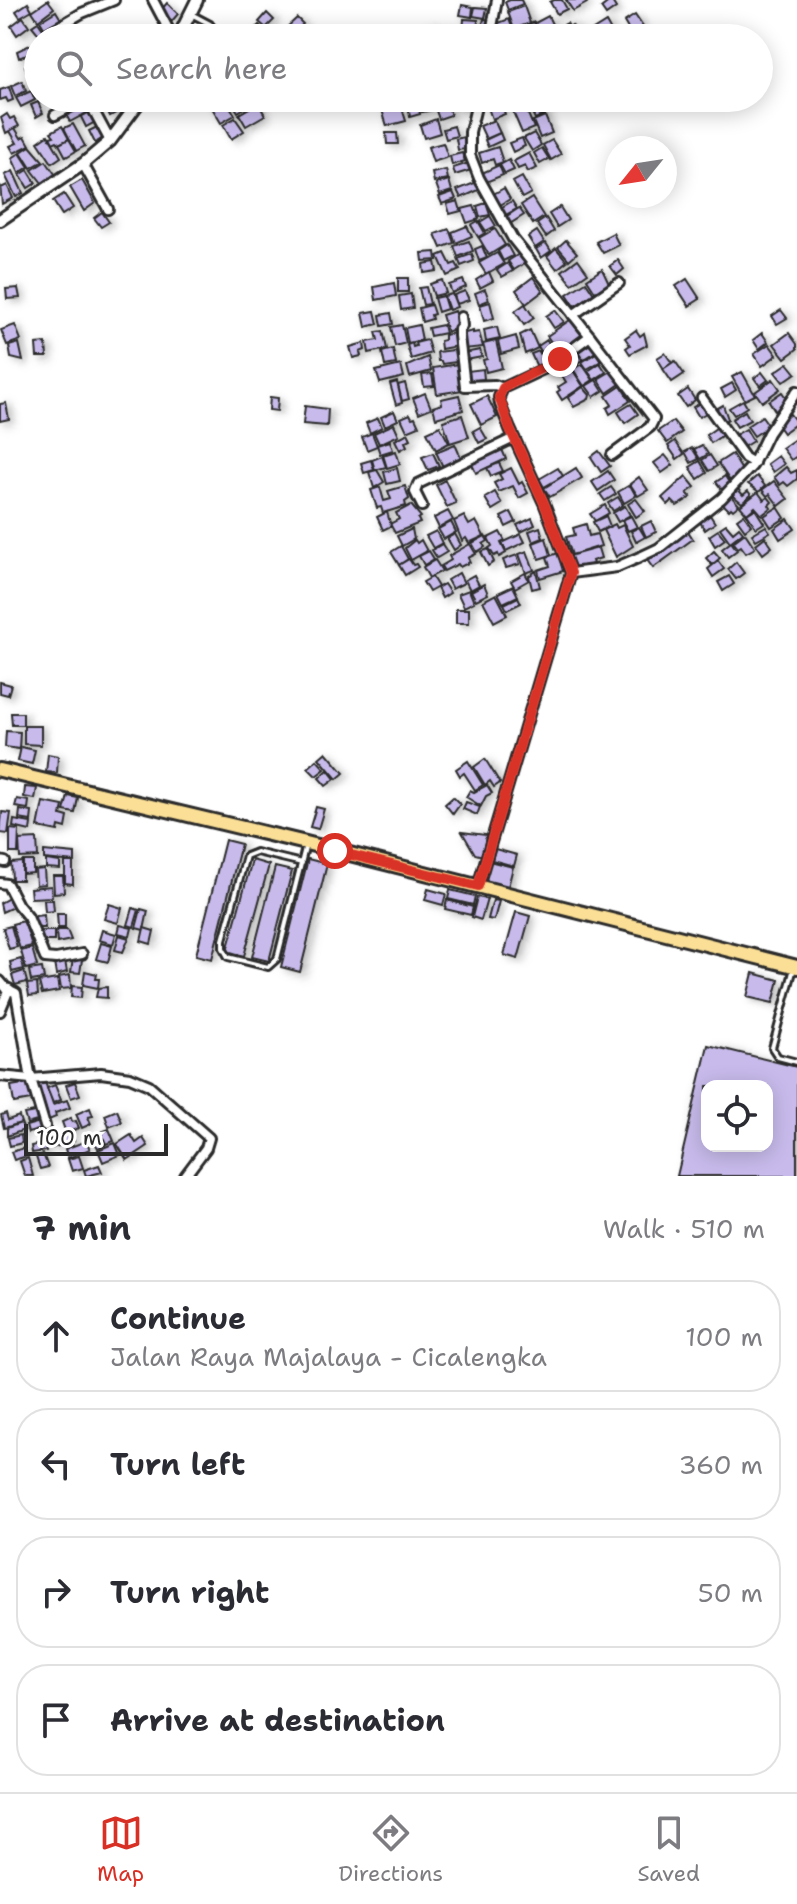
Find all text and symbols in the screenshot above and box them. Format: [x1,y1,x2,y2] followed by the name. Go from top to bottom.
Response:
[24,24,773,112] search box
[52,46,96,90] icon: search
[116,48,287,89] text: Search here
[605,136,677,208] north arrow
[542,341,578,377] route end
[317,833,353,869] route start
[701,1080,773,1152] map controls
[701,1080,773,1152] button: locate
[24,1120,168,1156] scale bar
[36,1123,102,1152] text: 100 m
[32,1205,131,1251] text: 7 min
[603,1211,765,1246] text: Walk · 510 m
[110,1298,246,1339] text: Continue
[34,1314,78,1358] icon: ahead
[685,1319,763,1354] text: 100 m
[110,1339,547,1374] text: Jalan Raya Majalaya - Cicalengka
[34,1442,78,1486] icon: left
[110,1444,245,1485] text: Turn left
[678,1447,763,1482] text: 360 m
[34,1570,78,1614] icon: right
[110,1572,269,1613] text: Turn right
[698,1575,763,1610] text: 50 m
[34,1698,78,1742] icon: arrive
[110,1700,445,1741] text: Arrive at destination
[97,1811,144,1888] tab: Map
[338,1811,443,1888] tab: Directions
[637,1811,700,1888] tab: Saved

